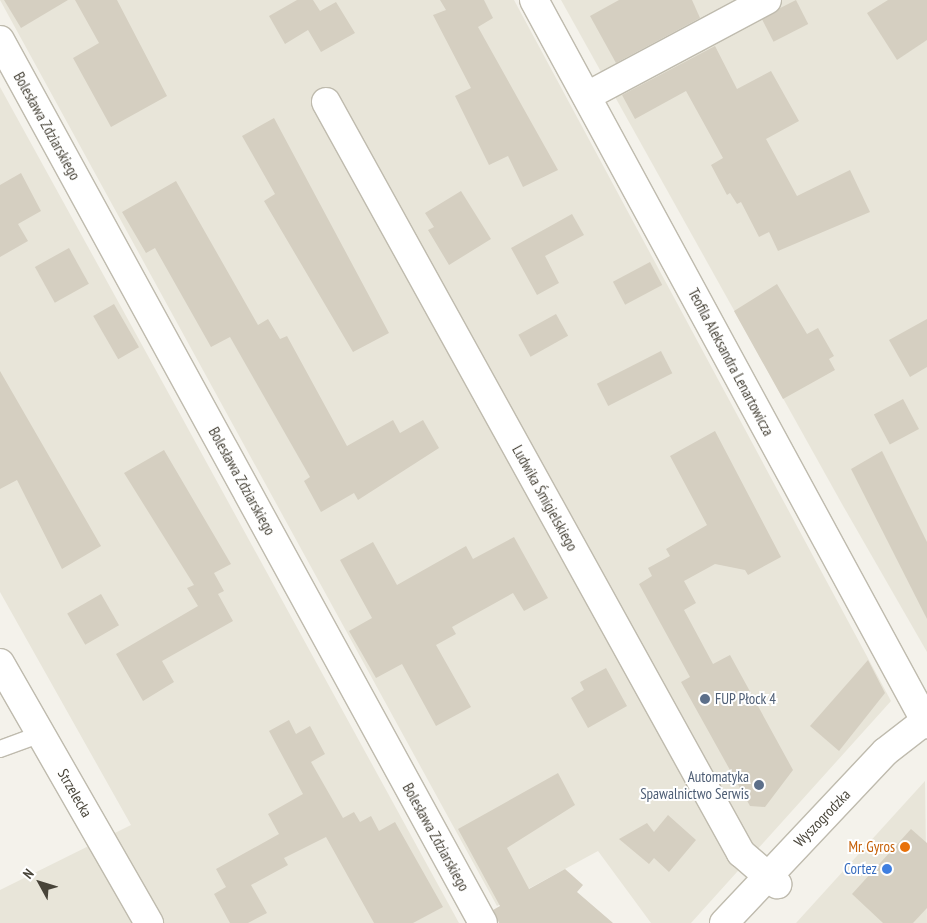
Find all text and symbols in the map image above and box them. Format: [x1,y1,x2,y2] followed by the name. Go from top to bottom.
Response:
[10,69,84,183] street label: Bolesława Zdziarskiego
[684,285,778,439] street label: Teofila Aleksandra Lenartowicza
[205,424,279,538] street label: Bolesława Zdziarskiego
[508,442,582,554] street label: Ludwika Śmigielskiego
[715,690,777,708] place label: FUP Płock 4
[699,693,711,705] marker: FUP Płock 4
[54,766,96,820] street label: Strzelecka
[640,767,749,802] place label: Automatyka Spawalnictwo Serwis
[753,779,765,791] marker: Automatyka Spawalnictwo Serwis
[399,780,473,894] street label: Bolesława Zdziarskiego
[790,785,854,851] street label: Wyszogrodzka
[848,838,895,856] place label: Mr. Gyros
[899,841,911,853] marker: Mr. Gyros
[15,858,65,908] north arrow
[844,860,877,878] place label: Cortez
[881,863,893,875] marker: Cortez
[19,865,38,882] text: N

